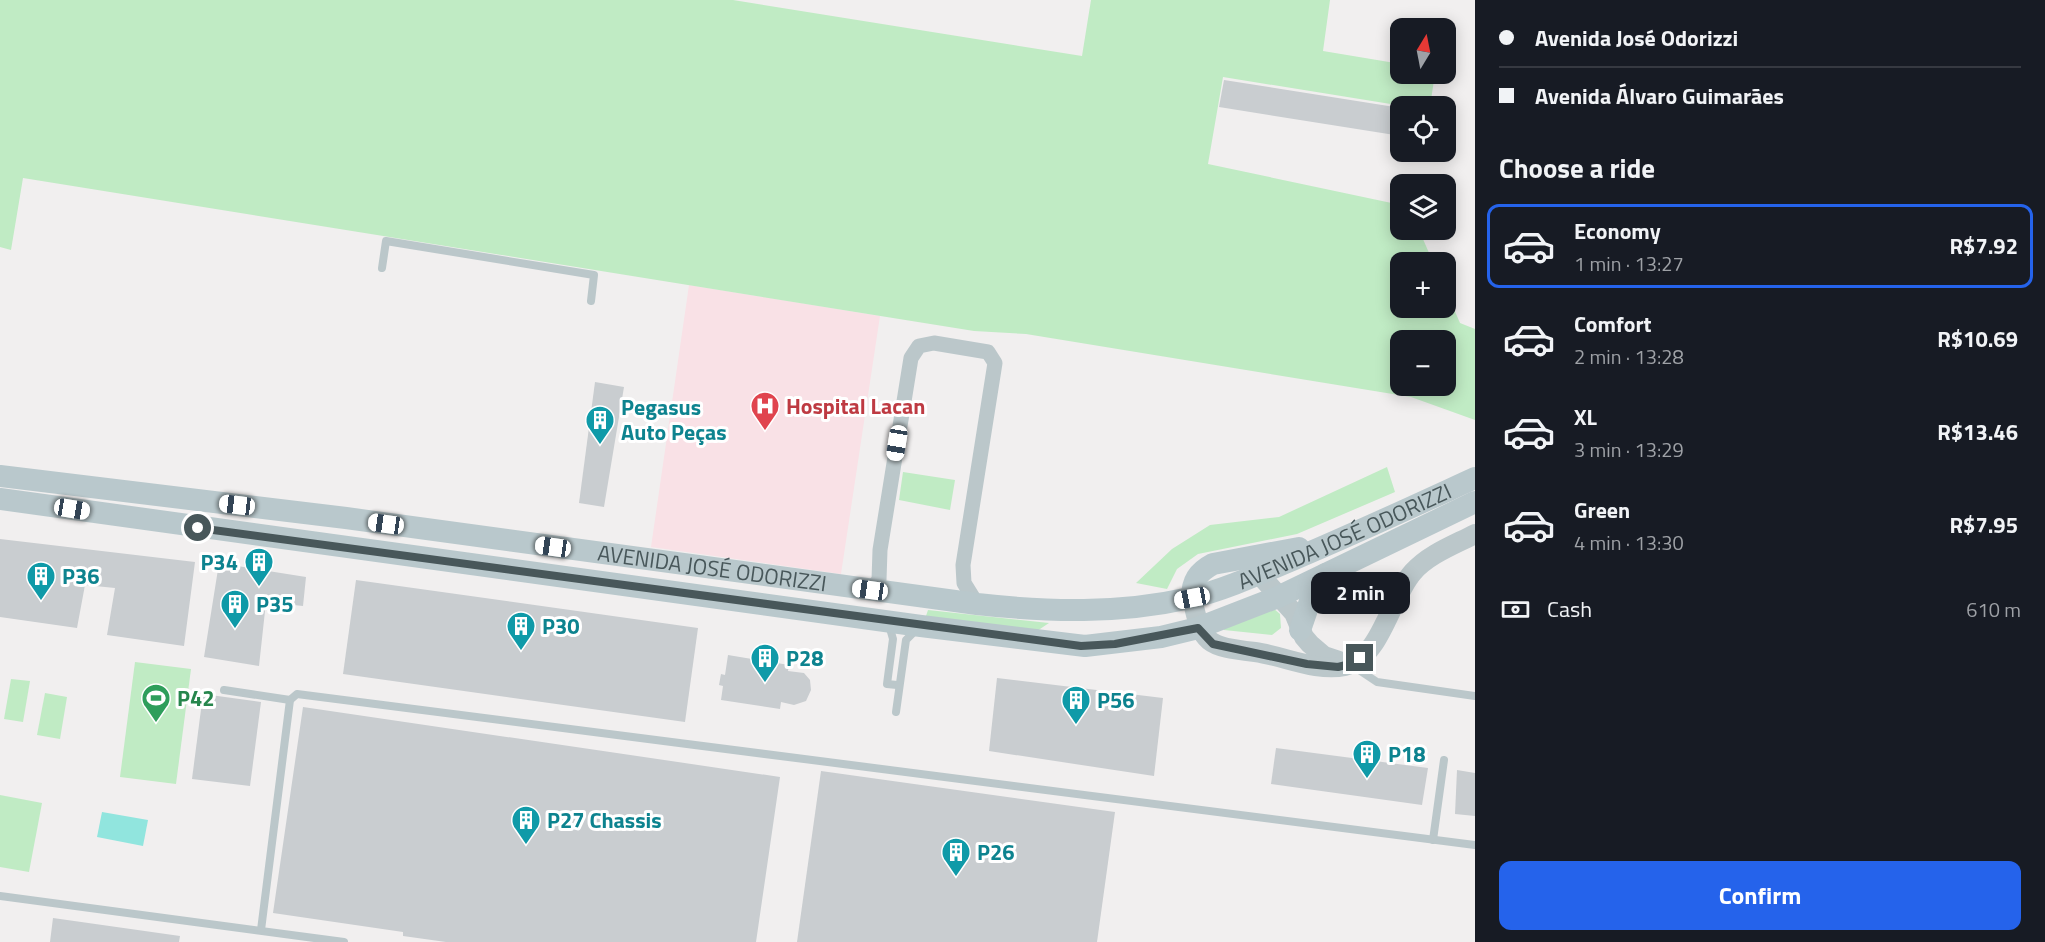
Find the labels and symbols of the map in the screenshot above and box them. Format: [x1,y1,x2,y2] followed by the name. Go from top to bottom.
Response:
[1390,18,1456,84] north arrow
[786,389,925,423] place label: Hospital Lacan
[621,390,727,449] place label: Pegasus Auto Peças
[749,390,781,432] hospital icon: Hospital Lacan
[584,404,616,446] building icon: Pegasus Auto Peças
[885,424,909,462] car
[1232,474,1457,598] street label: AVENIDA JOSÉ ODORIZZI
[218,494,256,516] car
[53,497,91,521] car
[367,513,405,535] car
[184,514,211,541] route start
[595,535,829,600] street label: AVENIDA JOSÉ ODORIZZI
[534,536,572,558] car
[200,545,238,579] place label: P34
[243,546,275,588] building icon: P34
[62,559,100,593] place label: P36
[25,560,57,602] building icon: P36
[1310,571,1410,613] callout: 2 min
[851,579,889,601] car
[1173,586,1211,610] car
[256,587,294,621] place label: P35
[219,588,251,630] building icon: P35
[542,609,580,643] place label: P30
[505,610,537,652] building icon: P30
[786,641,824,675] place label: P28
[749,642,781,684] building icon: P28
[1346,644,1373,671] route end
[177,681,215,715] place label: P42
[140,682,172,724] sports icon: P42
[1097,683,1135,717] place label: P56
[1060,684,1092,726] building icon: P56
[1388,737,1426,771] place label: P18
[1351,738,1383,780] building icon: P18
[547,803,662,837] place label: P27 Chassis
[510,804,542,846] building icon: P27 Chassis
[977,835,1015,869] place label: P26
[940,836,972,878] building icon: P26

